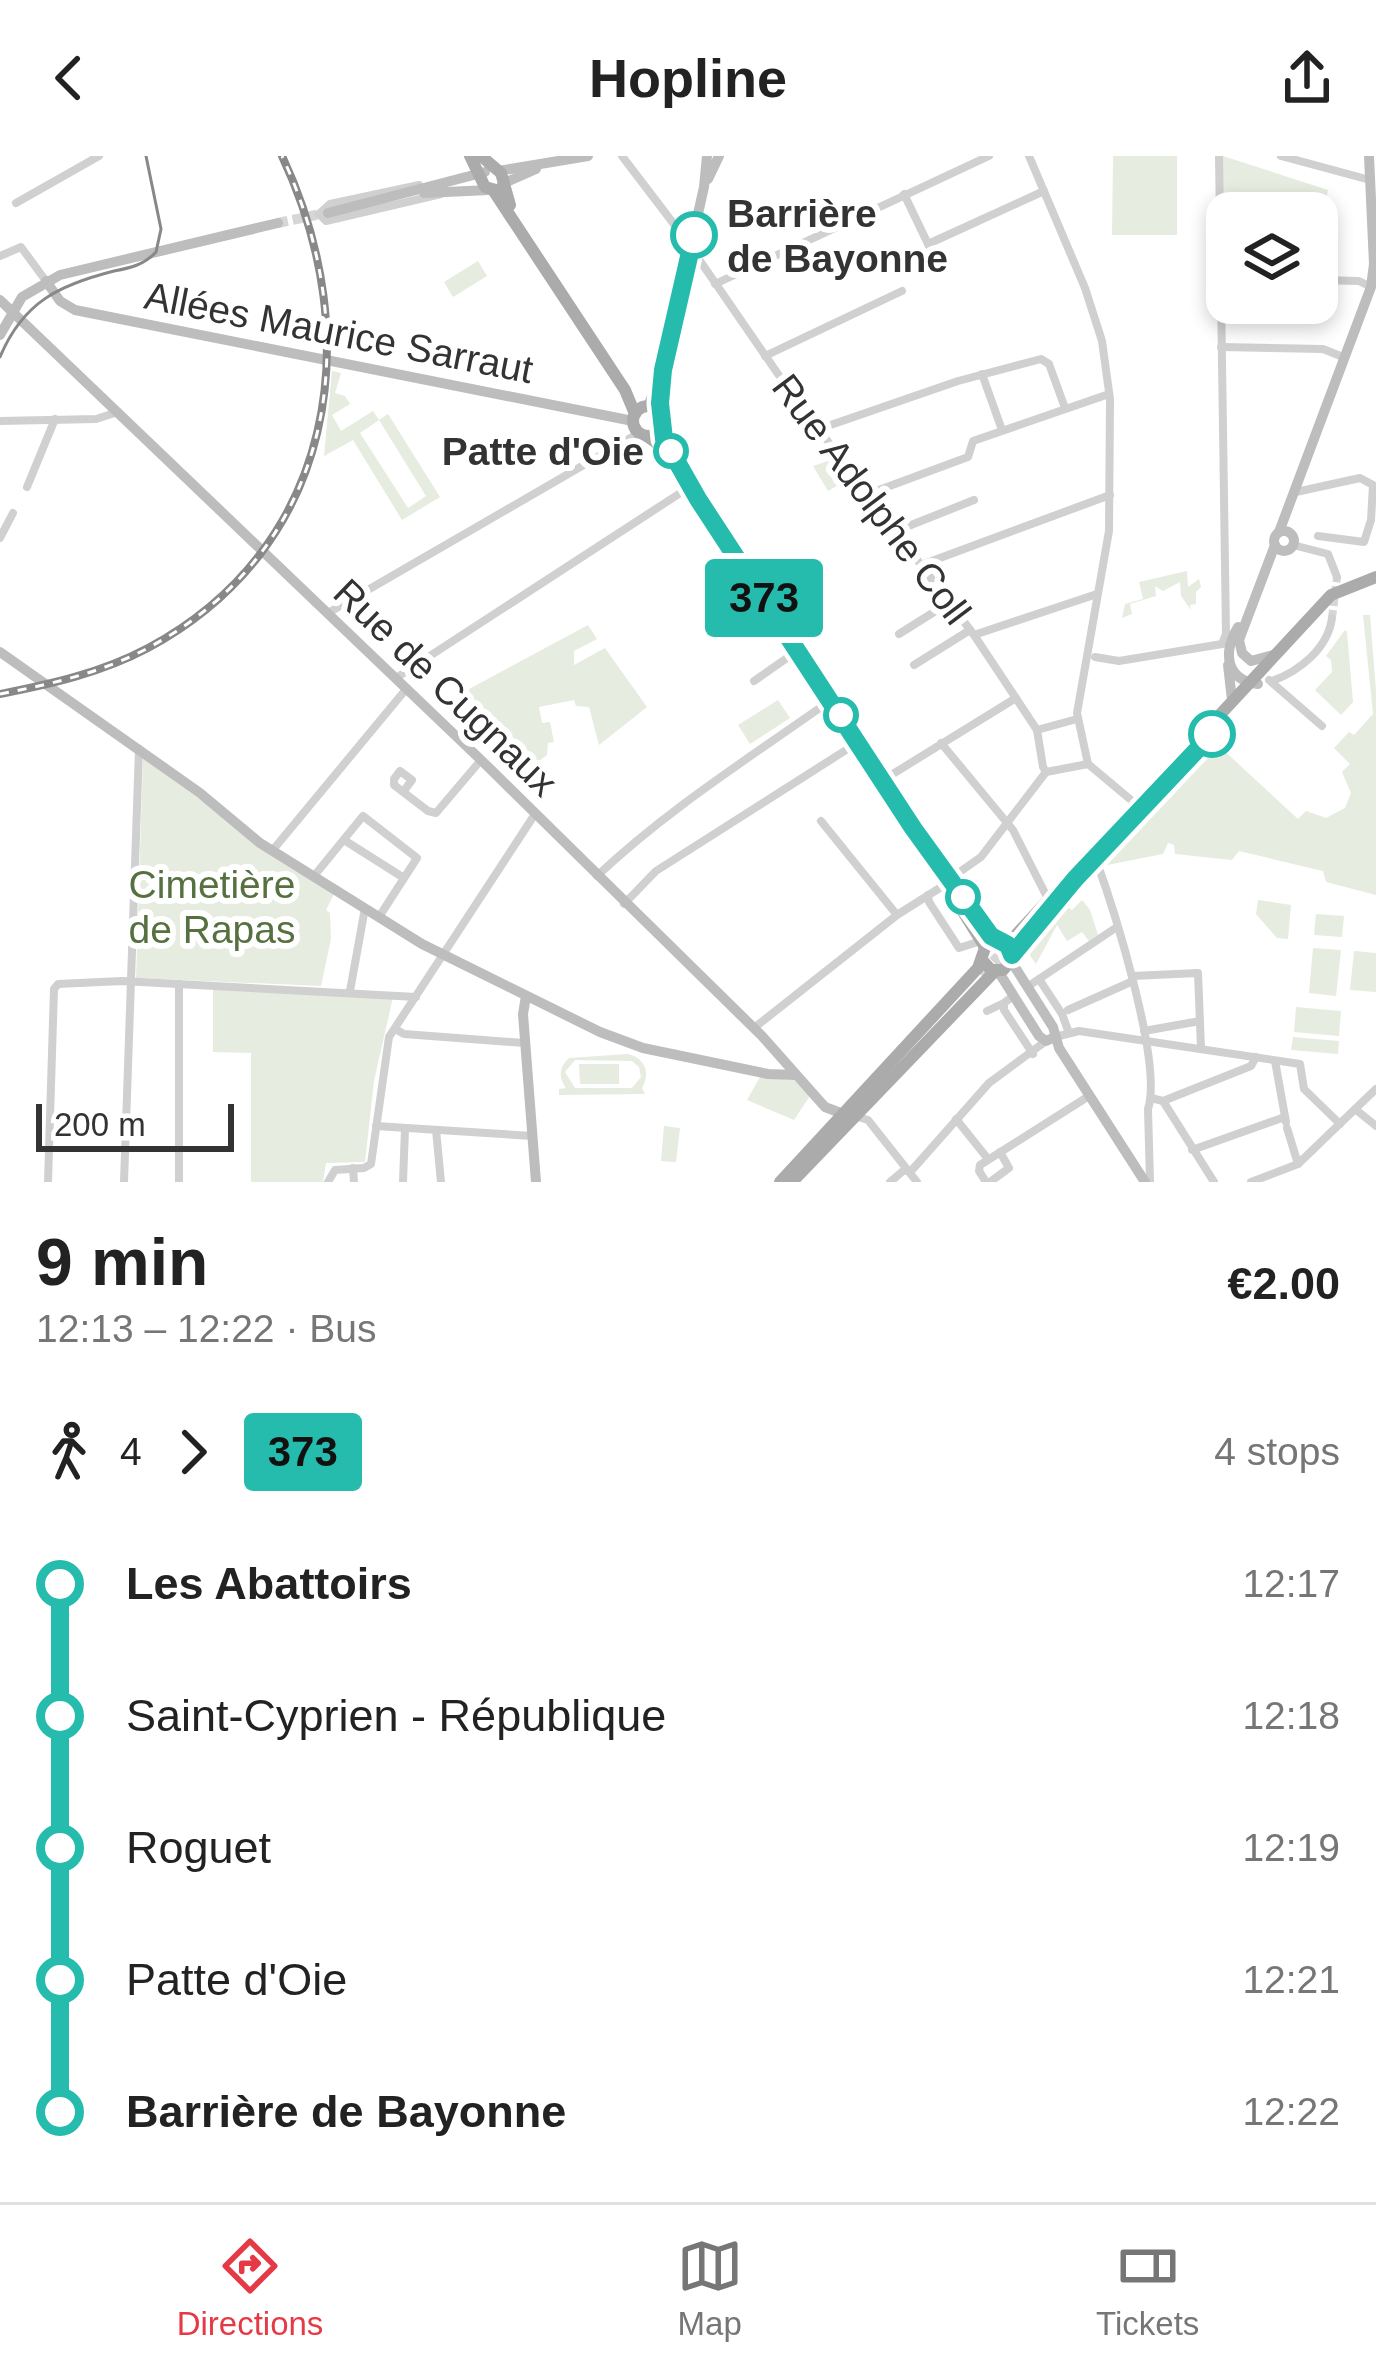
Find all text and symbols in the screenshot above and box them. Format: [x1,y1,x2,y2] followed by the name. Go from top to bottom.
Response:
[36,45,102,111] icon: back
[1274,45,1340,111] icon: share
[589,48,787,108] text: Hopline
[727,192,948,280] place label: Barrière de Bayonne
[1206,192,1338,324] map controls
[1206,192,1338,324] button: layers
[672,213,716,257] marker: Barrière de Bayonne
[141,274,537,391] street label: Allées Maurice Sarraut
[764,366,979,633] street label: Rue Adolphe Coll
[442,430,644,473] place label: Patte d'Oie
[655,435,687,467] marker: Patte d'Oie
[695,559,833,637] line badge: 373
[325,570,566,805] street label: Rue de Cugnaux
[729,574,799,621] text: 373
[825,699,857,731] unlabelled marker
[1190,712,1234,756] unlabelled marker
[129,863,295,951] park label: Cimetière de Rapas
[947,881,979,913] unlabelled marker
[36,1098,234,1151] scale bar
[54,1106,146,1143] text: 200 m
[36,1225,208,1299] text: 9 min
[1227,1258,1340,1309] text: €2.00
[36,1307,376,1350] text: 12:13 – 12:22 · Bus
[36,1419,102,1485] icon: walk
[160,1419,226,1485] icon: forward
[268,1428,338,1475] text: 373
[120,1430,142,1473] text: 4
[1214,1430,1340,1473] text: 4 stops
[126,1558,412,1609] text: Les Abattoirs
[1242,1562,1340,1605] text: 12:17
[126,1690,666,1741] text: Saint-Cyprien - République
[1242,1694,1340,1737] text: 12:18
[126,1822,271,1873] text: Roguet
[1242,1826,1340,1869] text: 12:19
[126,1954,347,2005] text: Patte d'Oie
[1242,1958,1340,2001] text: 12:21
[126,2086,566,2137] text: Barrière de Bayonne
[1242,2090,1340,2133] text: 12:22
[177,2233,323,2343] tab: Directions
[677,2233,743,2343] tab: Map
[1096,2233,1199,2343] tab: Tickets

